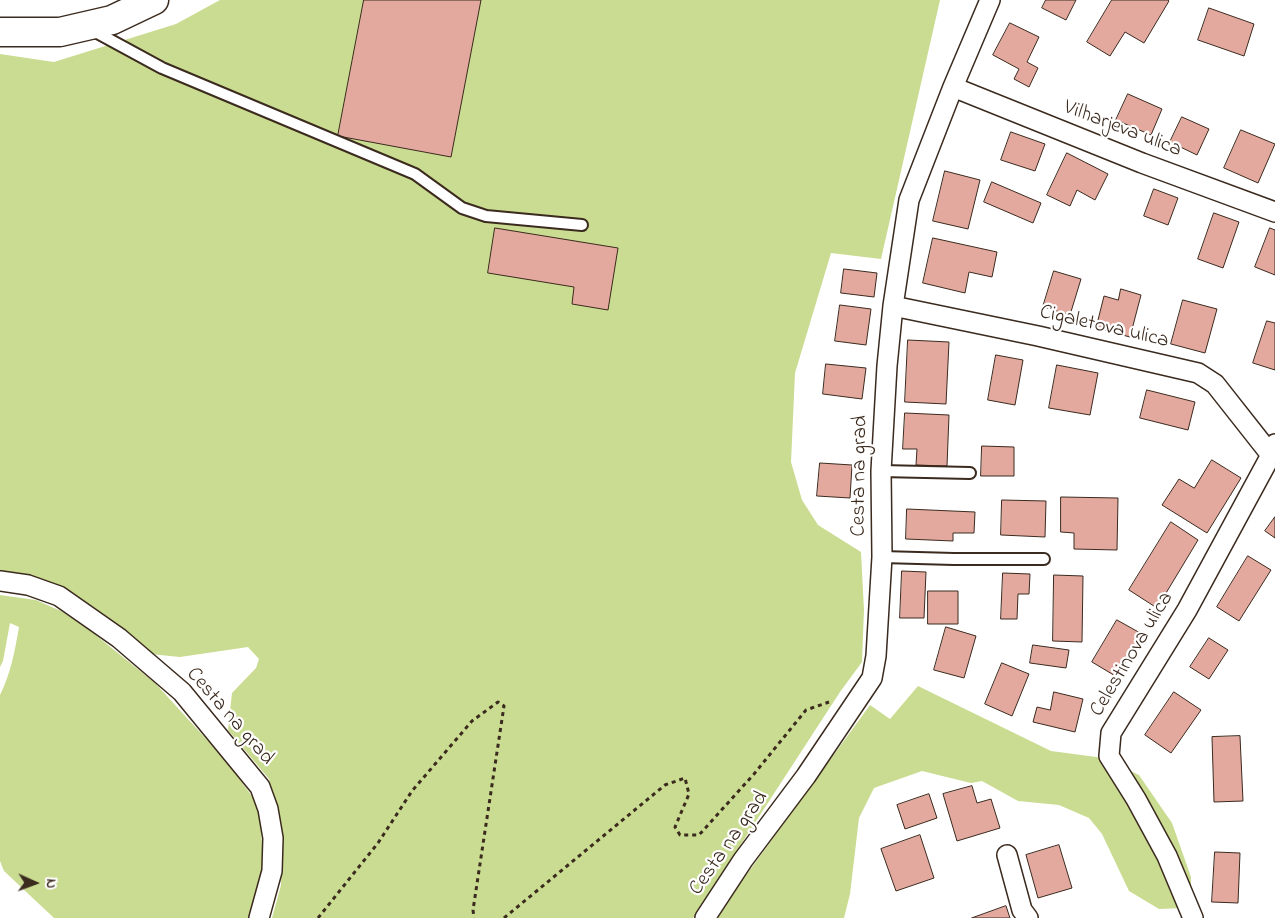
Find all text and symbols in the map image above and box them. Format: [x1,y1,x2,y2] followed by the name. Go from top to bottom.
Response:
[1059,96,1185,164] street label: Vilharjeva ulica
[1037,301,1171,355] street label: Cigaletova ulica
[847,415,875,537] street label: Cesta na grad
[1086,588,1180,722] street label: Celestinova ulica
[180,663,278,771] street label: Cesta na grad
[685,787,775,901] street label: Cesta na grad
[10,858,60,908] north arrow
[40,878,61,889] text: N

